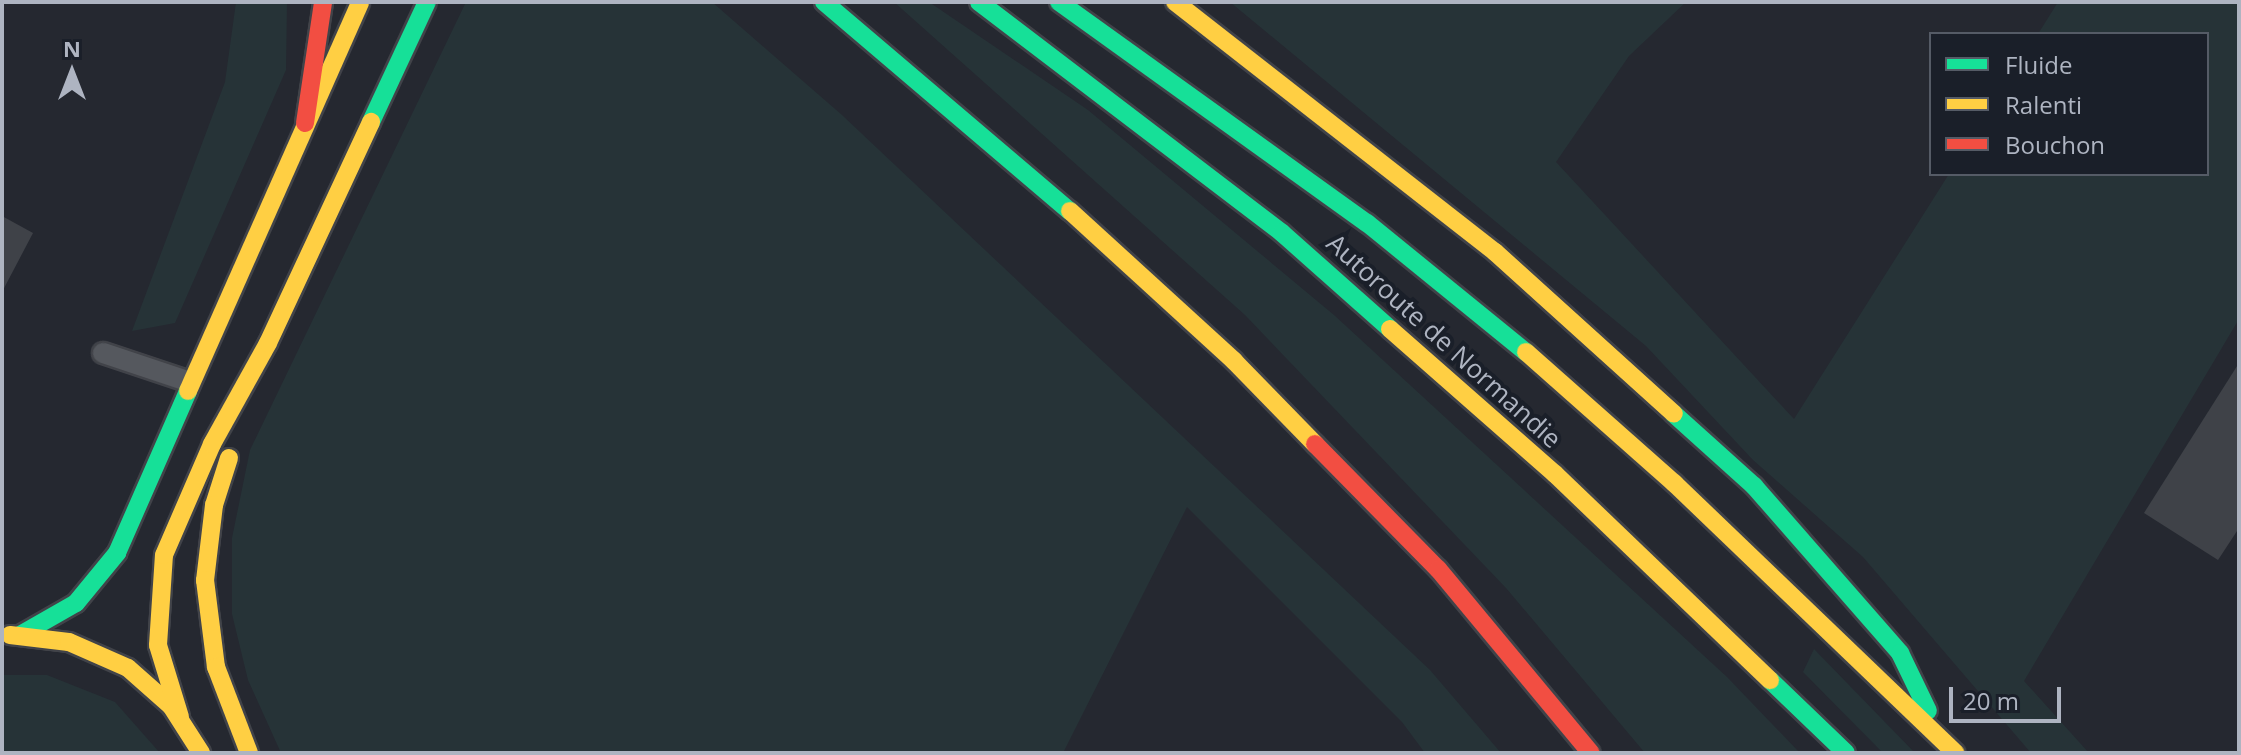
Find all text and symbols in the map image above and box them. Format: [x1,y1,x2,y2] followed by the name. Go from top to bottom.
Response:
[32,32,112,112] north arrow
[1929,32,2209,176] legend
[63,33,81,63] text: N
[2005,48,2072,81] text: Fluide
[2005,88,2082,121] text: Ralenti
[2005,128,2105,161] text: Bouchon
[1320,227,1568,455] street label: Autoroute de Normandie
[1953,671,2065,721] scale bar
[1963,684,2019,717] text: 20 m

